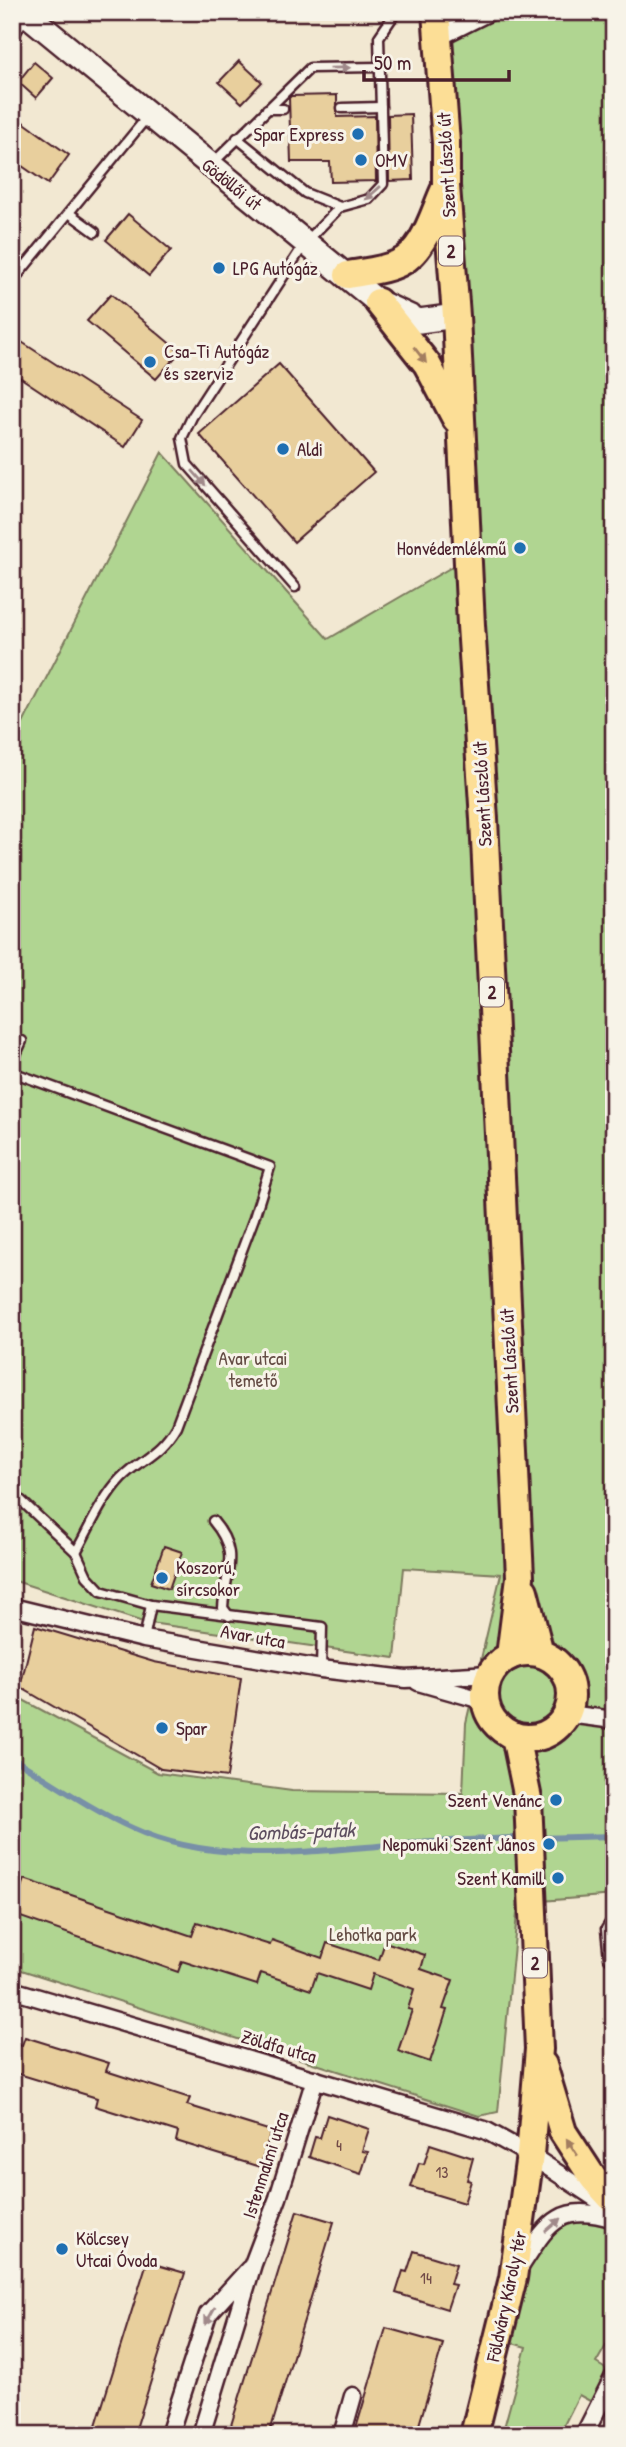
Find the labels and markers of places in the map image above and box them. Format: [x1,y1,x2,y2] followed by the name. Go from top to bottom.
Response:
[253,121,344,147] place label: Spar Express
[350,126,366,142] marker: Spar Express
[375,147,408,173] place label: OMV
[353,152,369,168] marker: OMV
[233,255,318,281] place label: LPG Autógáz
[211,260,227,276] marker: LPG Autógáz
[164,338,269,386] place label: Csa-Ti Autógáz és szerviz
[142,354,158,370] marker: Csa-Ti Autógáz és szerviz
[297,436,323,462] place label: Aldi
[275,441,291,457] marker: Aldi
[397,535,506,561] place label: Honvédemlékmű
[512,540,528,556] marker: Honvédemlékmű
[176,1554,241,1602] place label: Koszorú, sírcsokor
[154,1570,170,1586] marker: Koszorú, sírcsokor
[176,1715,208,1741] place label: Spar
[154,1720,170,1736] marker: Spar
[448,1787,543,1813] place label: Szent Venánc
[548,1792,564,1808] marker: Szent Venánc
[383,1831,535,1857] place label: Nepomuki Szent János
[541,1836,557,1852] marker: Nepomuki Szent János
[457,1865,545,1891] place label: Szent Kamill
[550,1870,566,1886] marker: Szent Kamill
[76,2225,158,2273] place label: Kölcsey Utcai Óvoda
[54,2241,70,2257] marker: Kölcsey Utcai Óvoda

